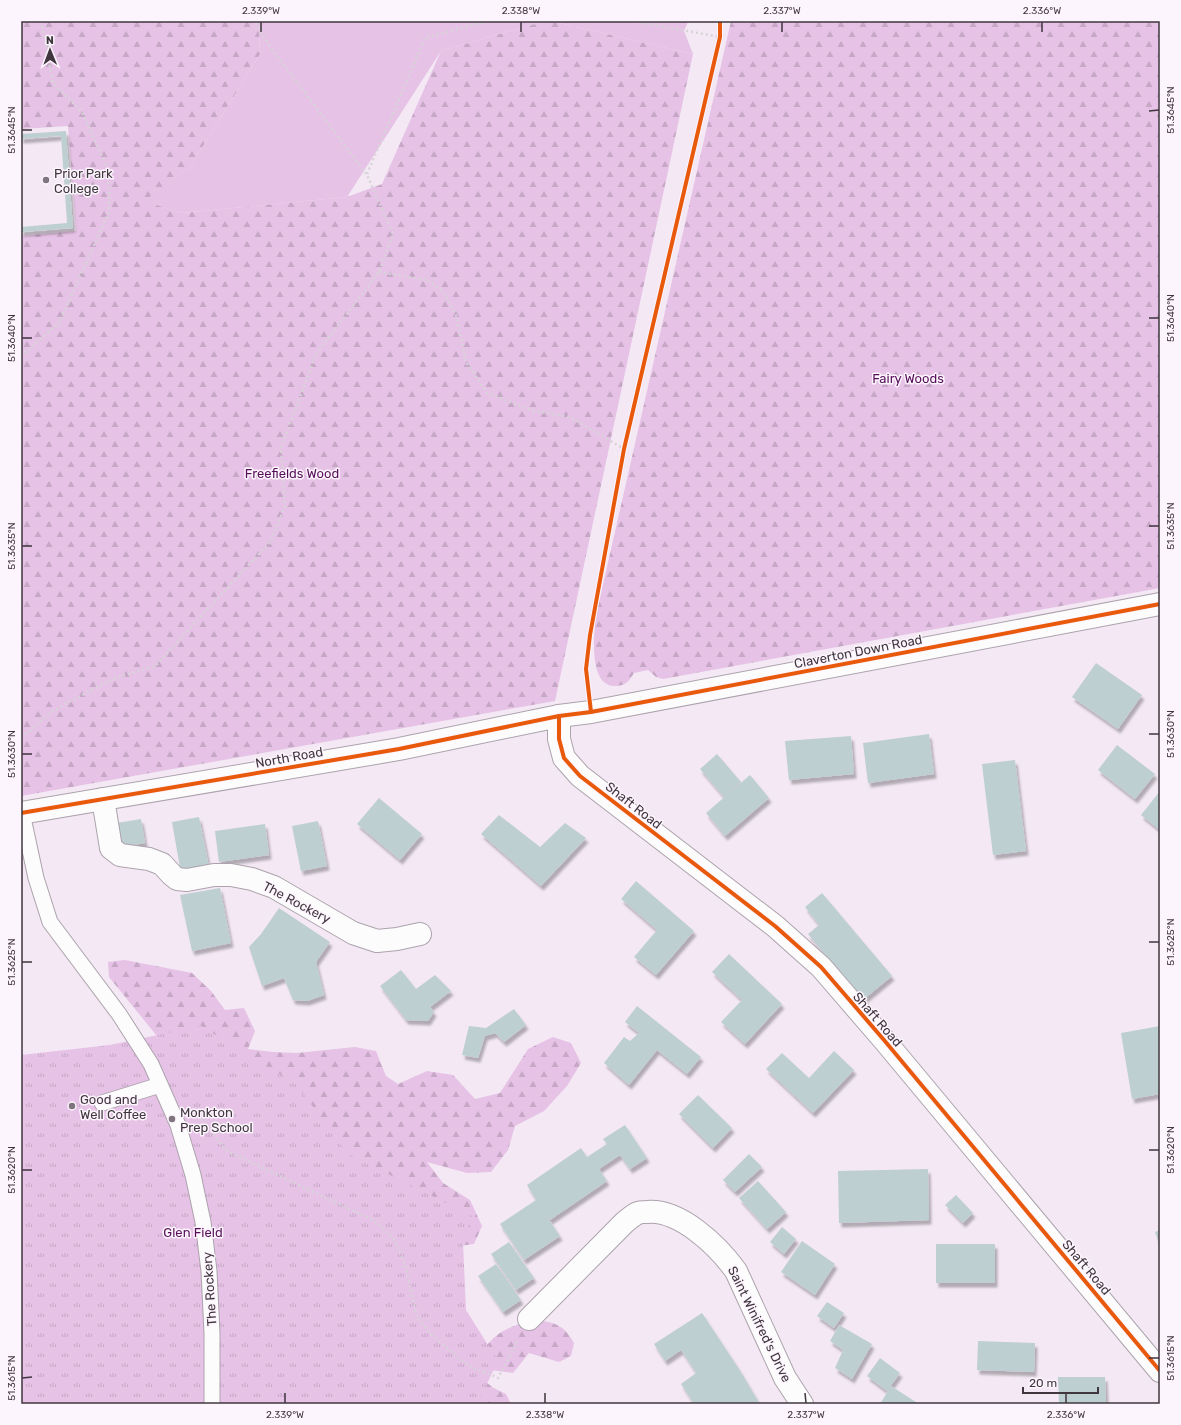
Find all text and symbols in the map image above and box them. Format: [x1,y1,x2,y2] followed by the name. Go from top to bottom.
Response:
[242,5,280,17] text: 2.339°W
[502,5,540,17] text: 2.338°W
[763,5,801,17] text: 2.337°W
[1023,5,1061,17] text: 2.336°W
[30,30,70,70] north arrow
[46,34,54,47] text: N
[1165,86,1177,134] text: 51.3645°N
[6,106,18,154] text: 51.3645°N
[54,166,113,197] place label: Prior Park College
[41,175,51,185] marker: Prior Park College
[1165,294,1177,342] text: 51.3640°N
[6,314,18,362] text: 51.3640°N
[872,371,944,386] park label: Fairy Woods
[245,466,339,481] park label: Freefields Wood
[1165,502,1177,550] text: 51.3635°N
[6,522,18,570] text: 51.3635°N
[793,632,923,671] street label: Claverton Down Road
[1165,710,1177,758] text: 51.3630°N
[6,730,18,778] text: 51.3630°N
[254,744,324,771] street label: North Road
[603,779,665,832] street label: Shaft Road
[260,878,333,927] street label: The Rockery
[1165,918,1177,966] text: 51.3625°N
[6,938,18,986] text: 51.3625°N
[850,989,905,1050] street label: Shaft Road
[80,1092,146,1122] place label: Good and Well Coffee
[67,1101,77,1111] marker: Good and Well Coffee
[180,1105,253,1135] place label: Monkton Prep School
[167,1114,177,1124] marker: Monkton Prep School
[1165,1126,1177,1174] text: 51.3620°N
[6,1146,18,1194] text: 51.3620°N
[163,1225,223,1240] park label: Glen Field
[1059,1237,1114,1298] street label: Shaft Road
[199,1251,220,1327] street label: The Rockery
[725,1264,794,1385] street label: Saint Winifred's Drive
[1165,1335,1177,1381] text: 51.3615°N
[6,1355,18,1401] text: 51.3615°N
[1023,1369,1098,1395] scale bar
[1029,1376,1057,1390] text: 20 m
[266,1409,304,1421] text: 2.339°W
[526,1409,564,1421] text: 2.338°W
[787,1409,825,1421] text: 2.337°W
[1047,1409,1085,1421] text: 2.336°W

